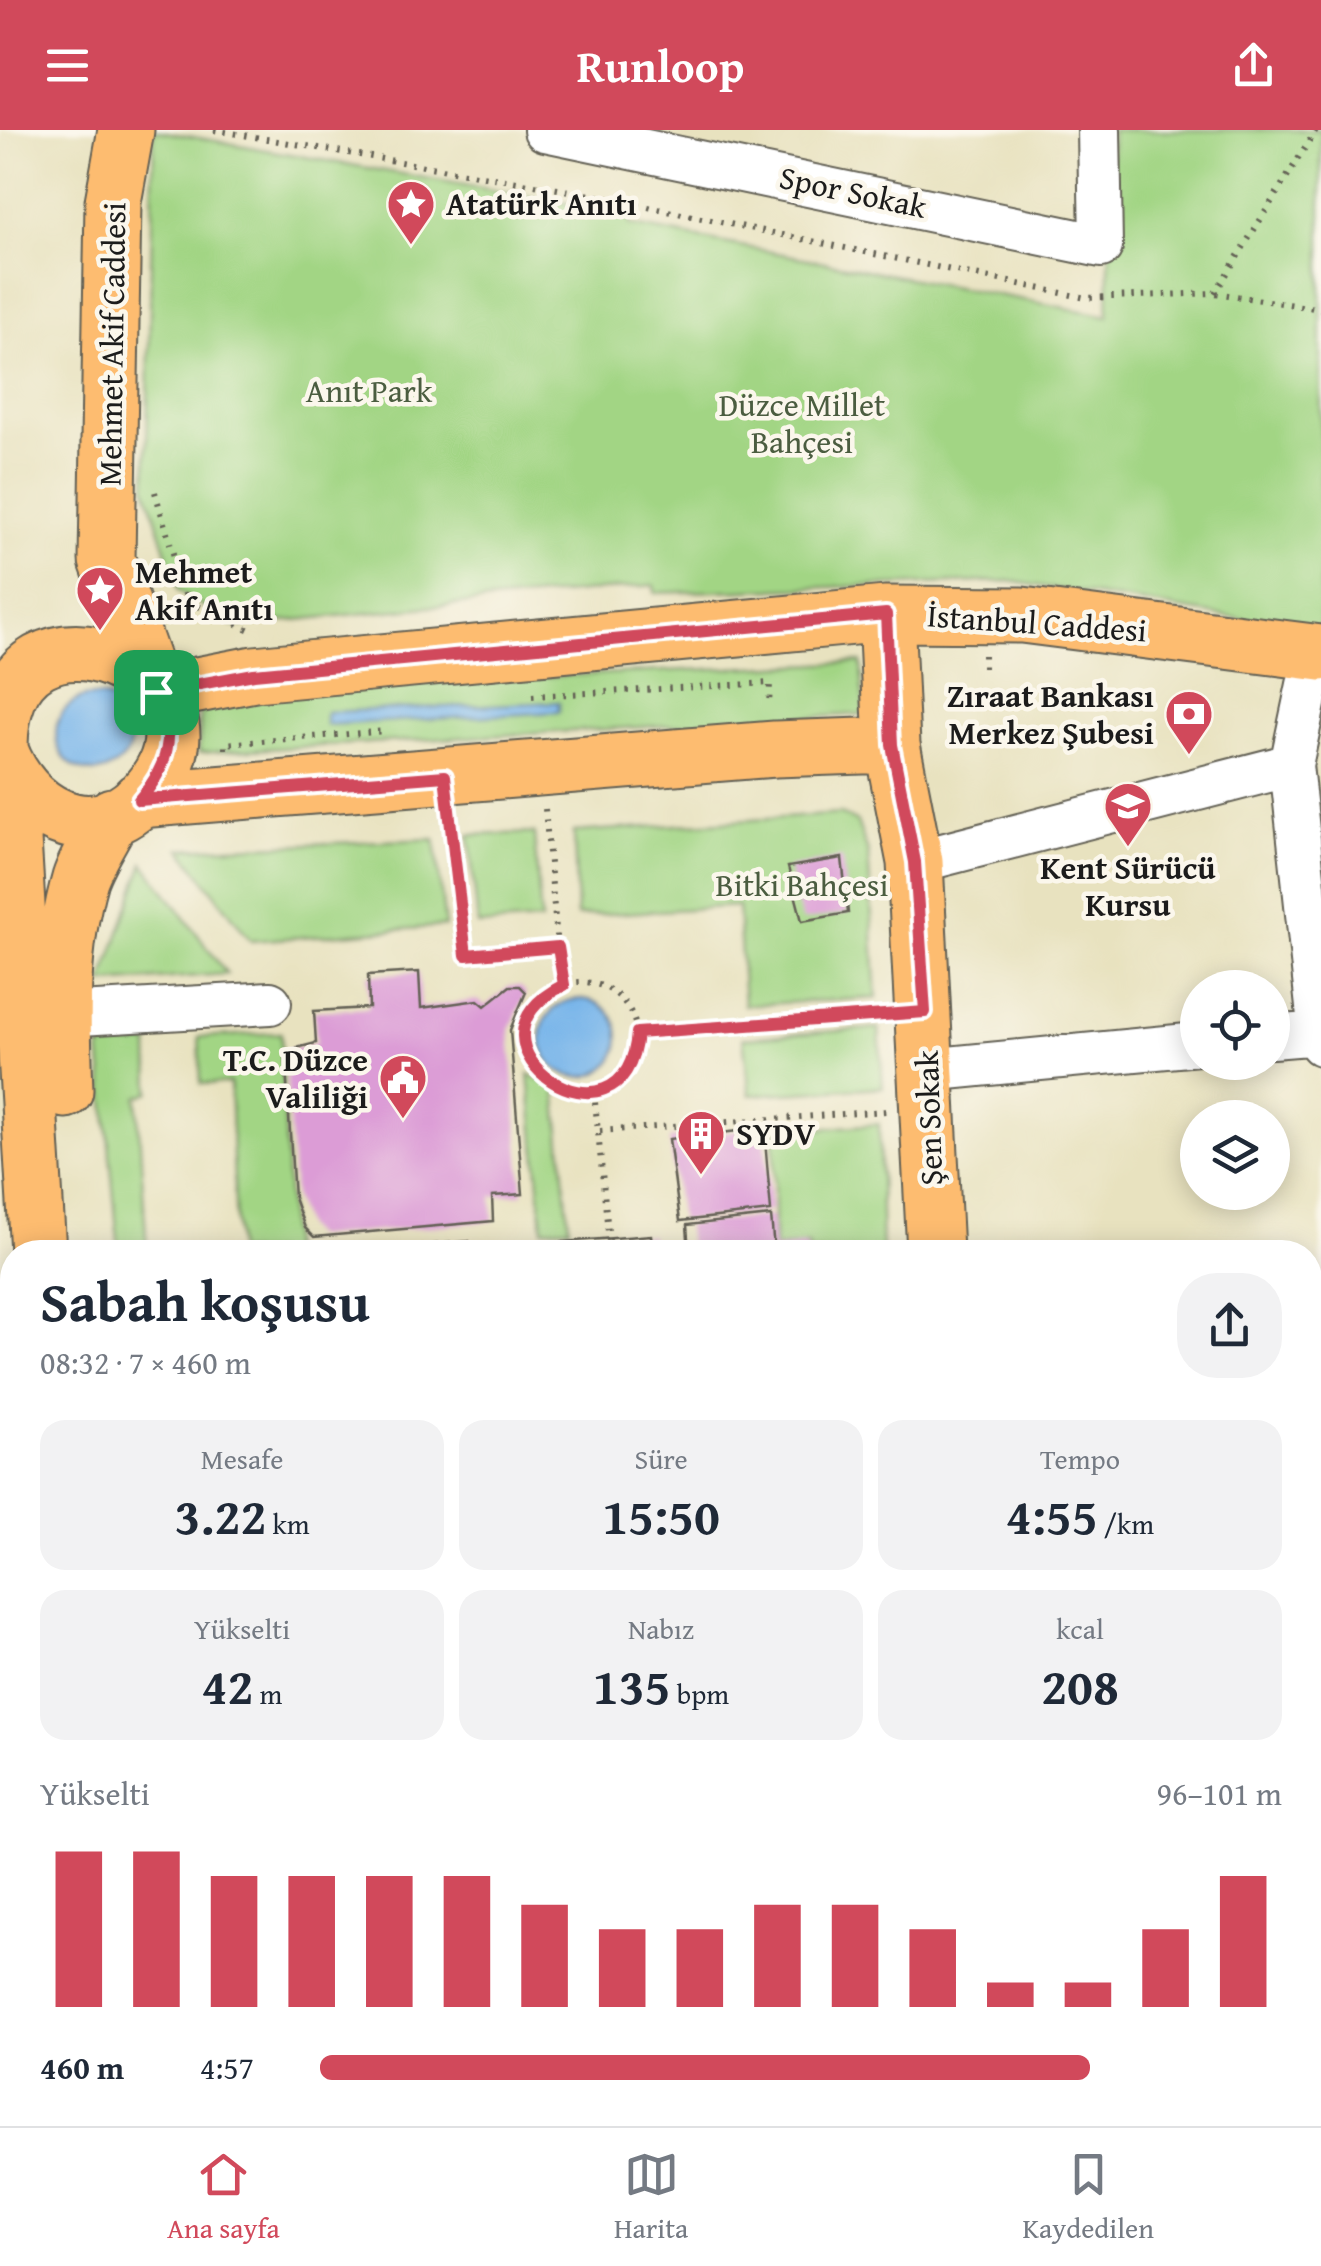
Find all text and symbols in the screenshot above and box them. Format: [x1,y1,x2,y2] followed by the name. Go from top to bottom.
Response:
[577,33,744,98] text: Runloop
[40,38,95,93] icon: menu
[1226,38,1281,93] icon: share
[775,153,932,230] street label: Spor Sokak
[385,178,437,246] place icon: Atatürk Anıtı
[446,180,637,227] place label: Atatürk Anıtı
[86,202,137,486] street label: Mehmet Akif Caddesi
[306,367,433,414] park label: Anıt Park
[719,381,885,465] park label: Düzce Millet Bahçesi
[135,548,273,632] place label: Mehmet Akif Anıtı
[74,564,126,632] place icon: Mehmet Akif Anıtı
[926,591,1149,654] street label: İstanbul Caddesi
[114,650,199,735] pin
[129,665,184,720] icon: arrive
[947,672,1154,756] place label: Zıraat Bankası Merkez Şubesi
[1163,688,1215,756] bank icon: Zıraat Bankası Merkez Şubesi
[1102,780,1154,848] school or university icon: Kent Sürücü Kursu
[1040,844,1216,928] place label: Kent Sürücü Kursu
[716,861,888,908] park label: Bitki Bahçesi
[1180,970,1290,1210] map controls
[1180,970,1290,1080] button: locate
[223,1036,368,1120] place label: T.C. Düzce Valiliği
[903,1049,954,1186] street label: Şen Sokak
[377,1052,429,1120] public building icon: T.C. Düzce Valiliği
[1180,1100,1290,1210] button: layers
[675,1108,727,1176] building icon: SYDV
[736,1110,816,1157] place label: SYDV
[40,1261,370,1341] text: Sabah koşusu
[1177,1273,1282,1378] button: share
[40,1339,251,1386] text: 08:32 · 7 × 460 m
[201,1438,283,1479] text: Mesafe
[634,1438,688,1479] text: Süre
[1040,1438,1120,1479] text: Tempo
[174,1479,266,1552] text: 3.22
[602,1479,720,1552] text: 15:50
[1006,1479,1098,1552] text: 4:55
[266,1503,310,1544] text: km
[1098,1503,1154,1544] text: /km
[194,1608,290,1649] text: Yükselti
[628,1608,694,1649] text: Nabız
[1056,1608,1104,1649] text: kcal
[202,1649,253,1722] text: 42
[593,1649,671,1722] text: 135
[1041,1649,1119,1722] text: 208
[253,1673,282,1714] text: m
[671,1673,729,1714] text: bpm
[40,1770,150,1817] text: Yükselti
[1157,1770,1282,1817] text: 96–101 m
[40,2044,124,2091] text: 460 m
[200,2044,254,2091] text: 4:57
[167,2147,280,2248] tab: Ana sayfa
[614,2147,688,2248] tab: Harita
[1023,2147,1154,2248] tab: Kaydedilen

